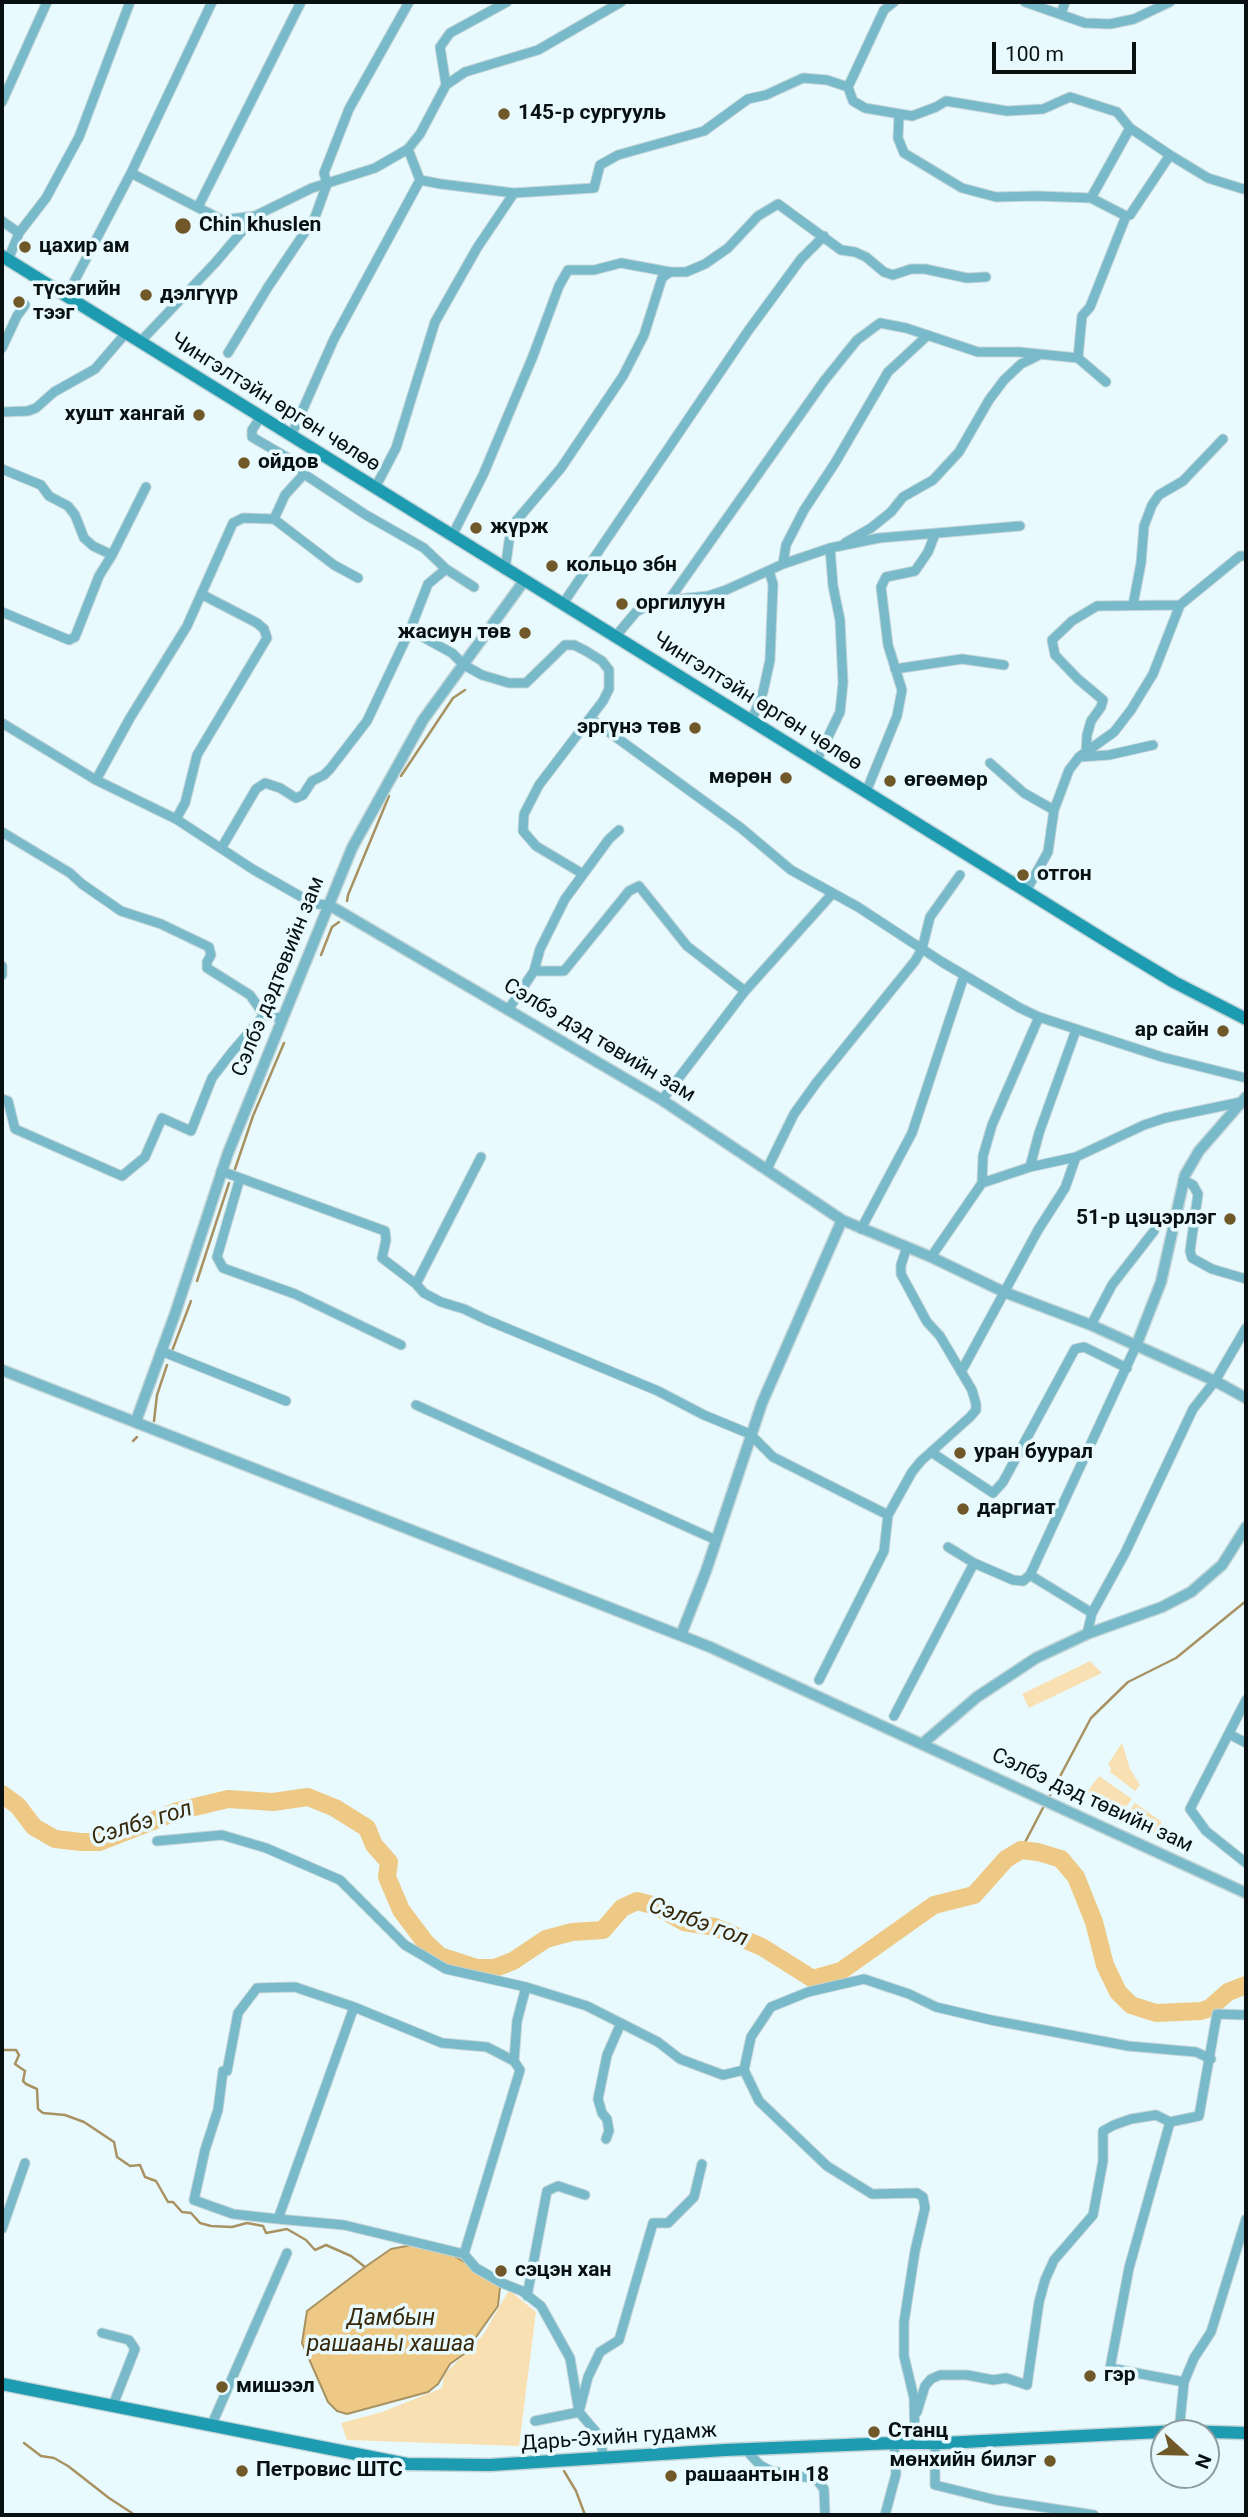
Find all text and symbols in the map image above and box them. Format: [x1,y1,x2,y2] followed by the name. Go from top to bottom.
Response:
[996,28,1140,72] scale bar
[1005,42,1064,66] text: 100 m
[518,101,666,127] place label: 145-р сургууль
[496,106,512,122] marker: 145-р сургууль
[199,213,321,239] place label: Chin khuslen
[173,216,193,236] marker: Chin khuslen
[39,234,130,260] place label: цахир ам
[17,239,33,255] marker: цахир ам
[33,277,121,327] place label: түсэгийн тээг
[160,282,238,308] place label: дэлгүүр
[138,287,154,303] marker: дэлгүүр
[11,294,27,310] marker: түсэгийн тээг
[165,328,385,478] street label: Чингэлтэйн өргөн чөлөө
[65,402,185,428] place label: хушт хангай
[191,407,207,423] marker: хушт хангай
[258,450,319,476] place label: ойдов
[236,455,252,471] marker: ойдов
[490,515,548,541] place label: жүрж
[468,520,484,536] marker: жүрж
[566,553,677,579] place label: кольцо збн
[544,558,560,574] marker: кольцо збн
[636,591,725,617] place label: оргилуун
[614,596,630,612] marker: оргилуун
[398,620,511,646] place label: жасиун төв
[517,625,533,641] marker: жасиун төв
[647,627,867,777] street label: Чингэлтэйн өргөн чөлөө
[577,715,681,741] place label: эргүнэ төв
[687,720,703,736] marker: эргүнэ төв
[709,765,772,791] place label: мөрөн
[904,768,988,794] place label: өгөөмөр
[778,770,794,786] marker: мөрөн
[882,773,898,789] marker: өгөөмөр
[1037,862,1092,888] place label: отгон
[1015,867,1031,883] marker: отгон
[227,873,331,1081] street label: Сэлбэ дэдтөвийн зам
[499,974,699,1108] street label: Сэлбэ дэд төвийн зам
[1135,1018,1209,1044] place label: ар сайн
[1215,1023,1231,1039] marker: ар сайн
[1076,1206,1216,1232] place label: 51-р цэцэрлэг
[1222,1211,1238,1227] marker: 51-р цэцэрлэг
[974,1440,1093,1466] place label: уран буурал
[952,1445,968,1461] marker: уран буурал
[977,1496,1056,1522] place label: даргиат
[955,1501,971,1517] marker: даргиат
[987,1743,1197,1859] street label: Сэлбэ дэд төвийн зам
[88,1796,196,1852] water label: Сэлбэ гол
[644,1892,752,1954] water label: Сэлбэ гол
[515,2258,611,2284] place label: сэцэн хан
[493,2263,509,2279] marker: сэцэн хан
[307,2305,475,2359] water label: Дамбын рашааны хашаа
[1104,2363,1136,2389] place label: гэр
[1082,2368,1098,2384] marker: гэр
[236,2374,315,2400] place label: мишээл
[214,2379,230,2395] marker: мишээл
[520,2419,718,2457] street label: Дарь-Эхийн гудамж
[888,2419,948,2445] place label: Станц
[1150,2419,1220,2489] north arrow
[866,2424,882,2440] marker: Станц
[889,2448,1036,2474] place label: мөнхийн билэг
[1190,2451,1216,2472] text: N
[1042,2453,1058,2469] marker: мөнхийн билэг
[256,2458,403,2484] place label: Петровис ШТС
[234,2463,250,2479] marker: Петровис ШТС
[685,2463,829,2489] place label: рашаантын 18
[663,2468,679,2484] marker: рашаантын 18

